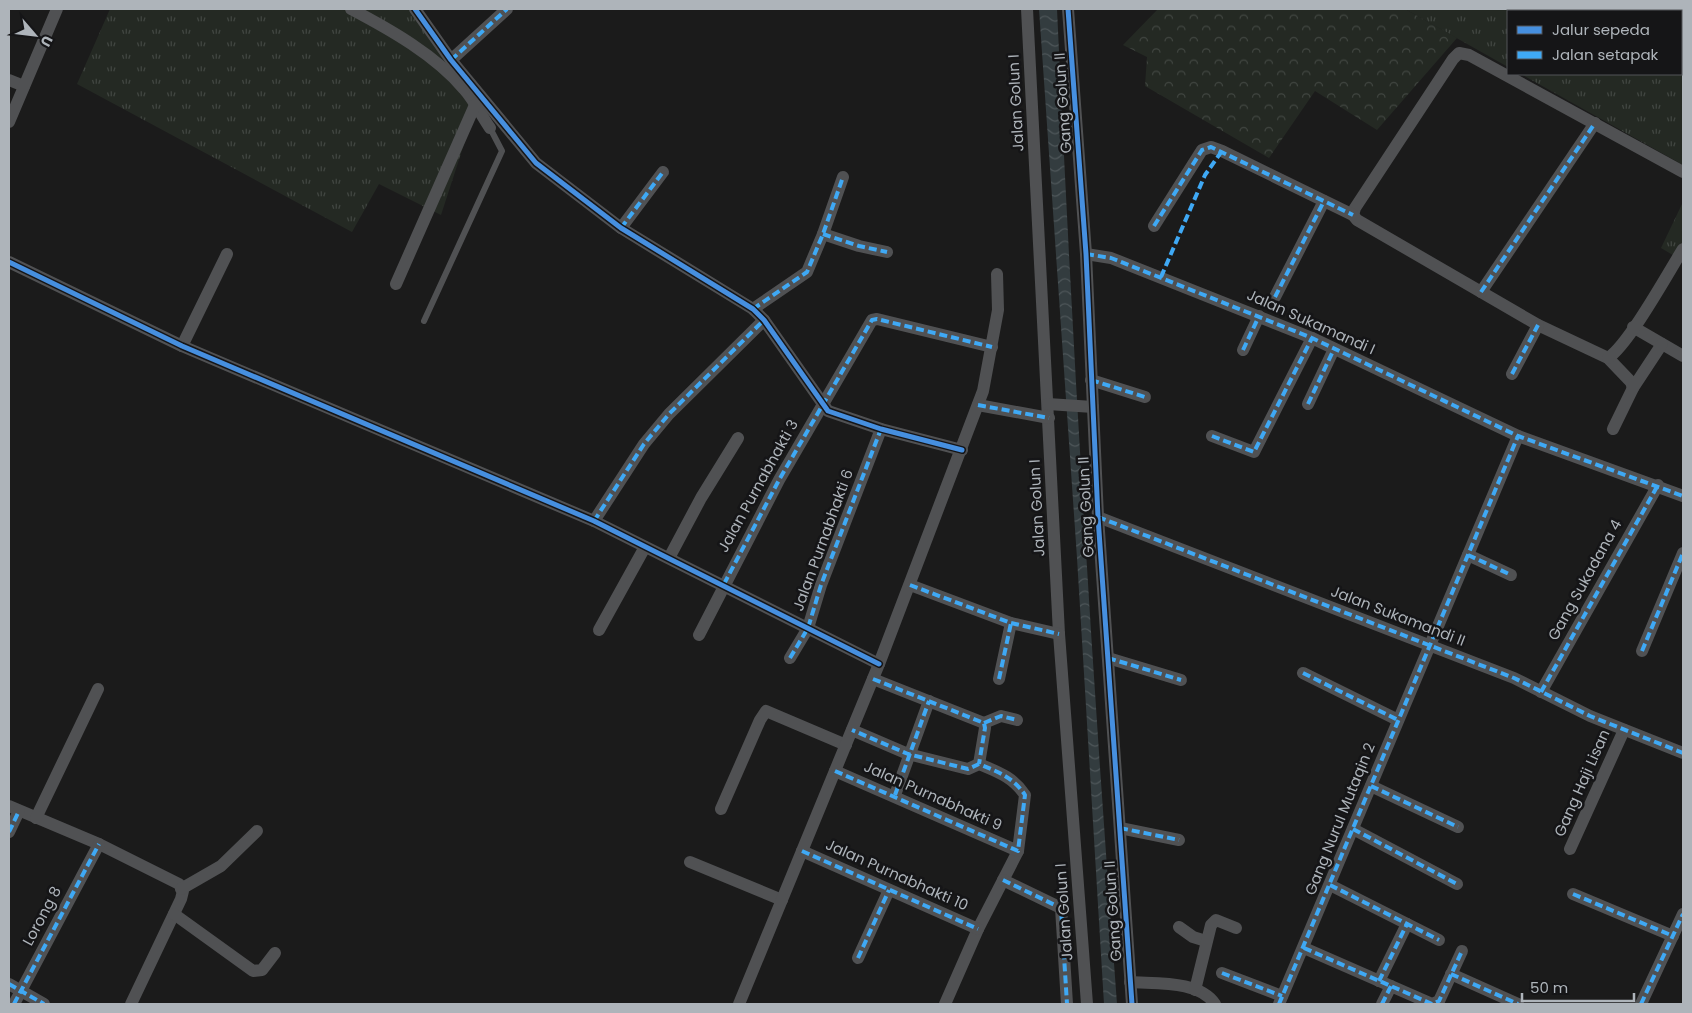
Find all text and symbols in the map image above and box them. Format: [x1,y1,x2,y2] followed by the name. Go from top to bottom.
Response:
[10,10,60,60] north arrow
[1507,10,1682,75] legend
[1552,19,1650,40] text: Jalur sepeda
[35,32,58,50] text: U
[1552,44,1659,65] text: Jalan setapak
[1049,52,1077,154] street label: Gang Golun II
[1002,54,1029,152] street label: Jalan Golun I
[1244,284,1379,359] street label: Jalan Sukamandi I
[712,416,803,556] street label: Jalan Purnabhakti 3
[1072,456,1099,558] street label: Gang Golun II
[1023,459,1050,557] street label: Jalan Golun I
[787,466,858,614] street label: Jalan Purnabhakti 6
[1543,516,1627,644] street label: Gang Sukadana 4
[1328,580,1468,651] street label: Jalan Sukamandi II
[1549,726,1615,840] street label: Gang Haji Lisan
[1299,739,1380,898] street label: Gang Nurul Mutaqin 2
[861,756,1006,836] street label: Jalan Purnabhakti 9
[823,834,972,915] street label: Jalan Purnabhakti 10
[1099,860,1127,962] street label: Gang Golun II
[1050,863,1077,961] street label: Jalan Golun I
[17,882,66,949] street label: Lorong 8
[1522,970,1634,1002] scale bar
[1530,977,1568,998] text: 50 m

